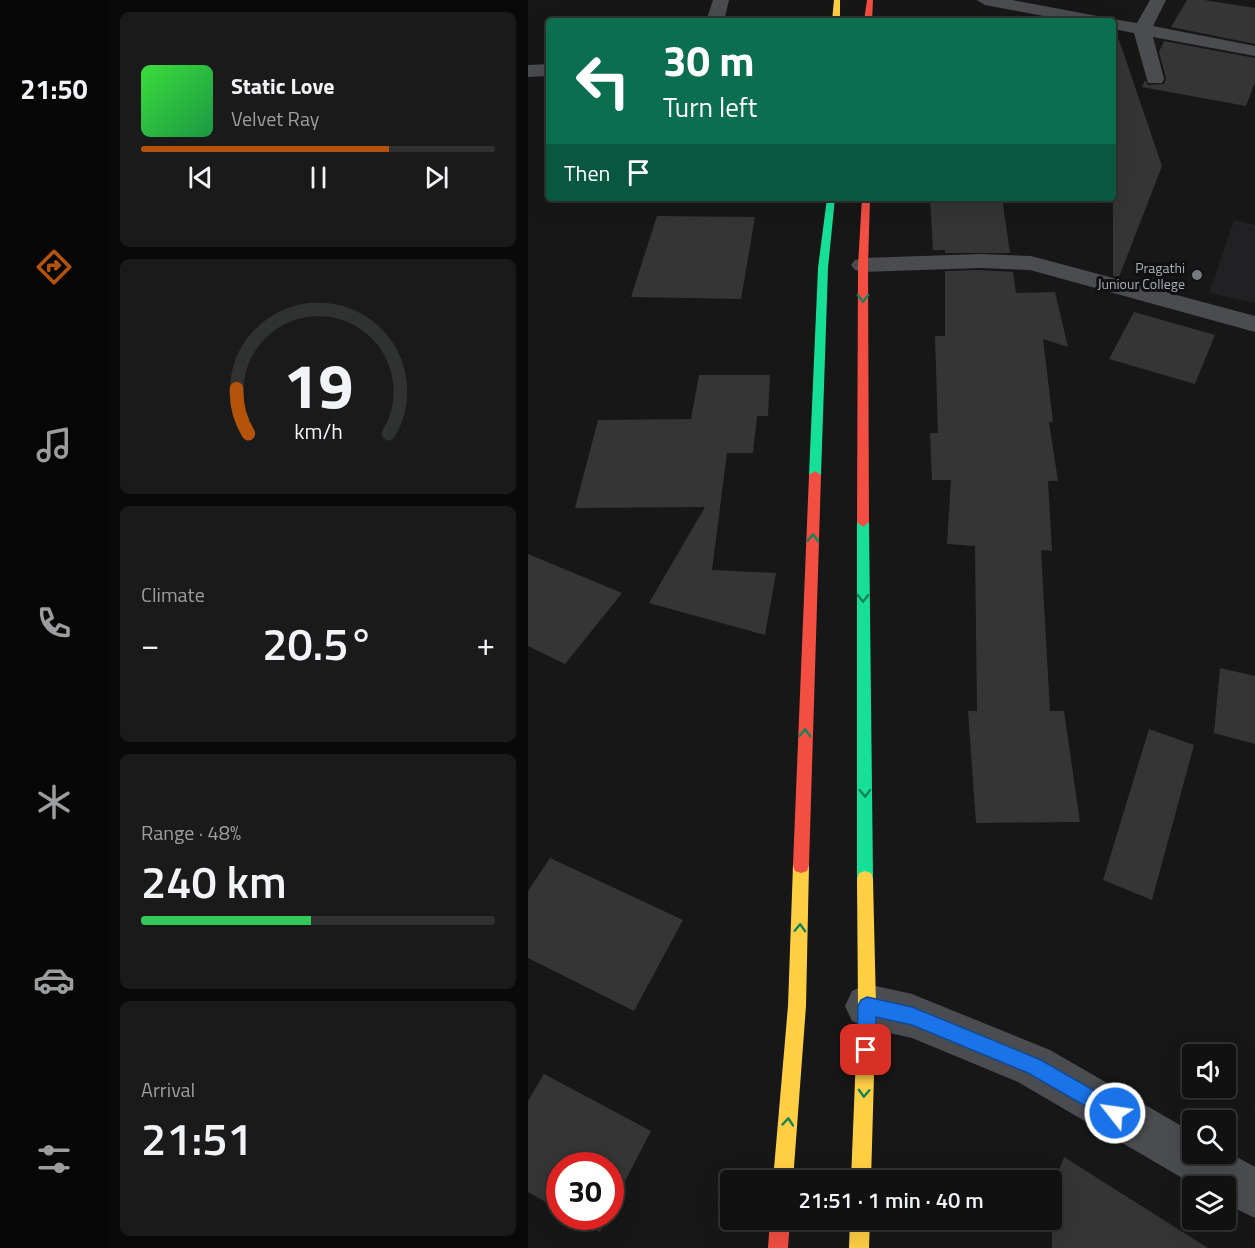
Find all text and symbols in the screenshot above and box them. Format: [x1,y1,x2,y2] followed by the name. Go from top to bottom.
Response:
[663,28,755,92] text: 30 m
[564,42,642,120] icon: left
[20,68,88,109] text: 21:50
[231,69,334,103] text: Static Love
[663,86,757,127] text: Turn left
[231,103,320,134] text: Velvet Ray
[564,156,610,190] text: Then
[622,156,655,189] icon: arrive
[184,161,217,194] icon: previous
[302,161,335,194] icon: pause
[420,161,453,194] icon: next
[33,246,75,288] icon: directions
[1098,257,1185,294] place label: Pragathi Juniour College
[1190,268,1204,282] marker: Pragathi Juniour College
[857,294,869,303] one-way arrow
[283,337,353,432] text: 19
[294,415,342,447] text: km/h
[33,424,75,466] icon: music
[806,533,819,542] one-way arrow
[141,579,205,610] text: Climate
[857,594,869,603] one-way arrow
[33,602,75,644] icon: phone
[262,609,374,677] text: 20.5°
[141,619,159,669] text: −
[477,619,495,669] text: +
[799,728,811,737] one-way arrow
[33,781,75,823] icon: climate
[858,789,871,798] one-way arrow
[141,817,241,848] text: Range · 48%
[141,847,287,915] text: 240 km
[793,923,806,932] one-way arrow
[33,959,75,1001] icon: car
[840,1024,891,1075] pin
[849,1033,882,1066] icon: arrive
[1182,1044,1236,1230] map controls
[1182,1044,1236,1098] button: sound
[141,1074,195,1105] text: Arrival
[1083,1081,1147,1145] position arrow
[858,1089,871,1098] one-way arrow
[141,1104,253,1172] text: 21:51
[1182,1110,1236,1164] button: search
[781,1118,794,1127] one-way arrow
[33,1138,75,1180] icon: filters
[546,1152,624,1230] speed limit sign: 30
[1182,1176,1236,1230] button: layers
[798,1183,984,1217] text: 21:51 · 1 min · 40 m

